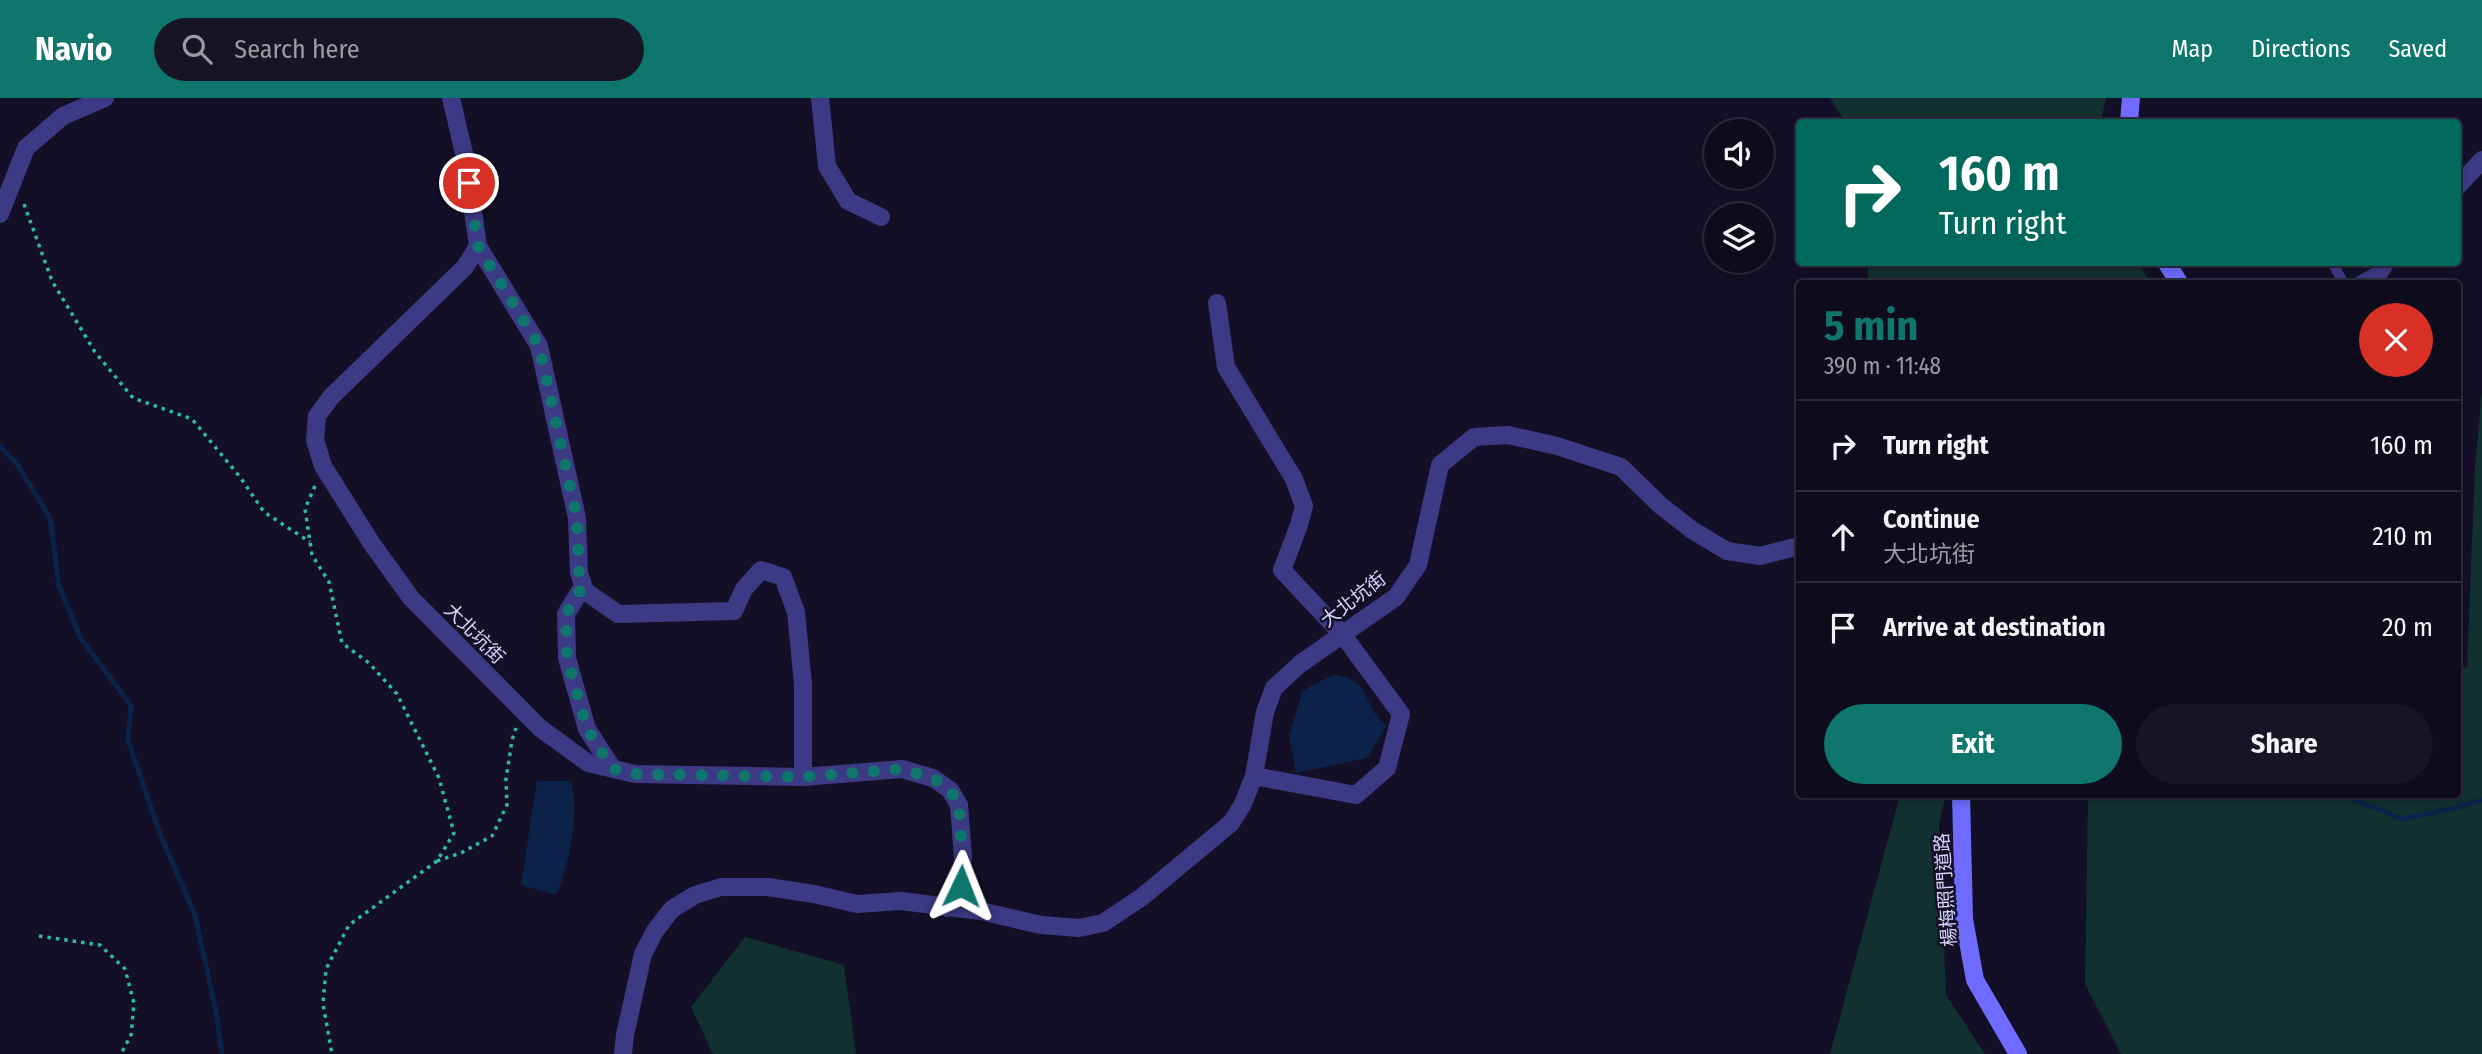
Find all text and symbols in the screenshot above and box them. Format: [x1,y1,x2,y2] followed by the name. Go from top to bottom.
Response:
[154,18,644,81] search box
[35,29,112,69] text: Navio
[178,30,216,68] icon: search
[234,34,360,65] text: Search here
[2172,35,2213,63] text: Map
[2251,35,2350,63] text: Directions
[2388,35,2447,63] text: Saved
[1704,119,1774,273] map controls
[1704,119,1774,189] button: sound
[1939,144,2060,203] text: 160 m
[1824,147,1915,238] icon: right
[439,153,499,213] pin
[450,164,488,202] icon: arrive
[1704,203,1774,273] button: layers
[1939,204,2066,242] text: Turn right
[1824,301,1918,351] text: 5 min
[2359,303,2433,377] button: close
[1824,352,1941,380] text: 390 m · 11:48
[1824,427,1862,465] icon: right
[1883,430,1989,461] text: Turn right
[2370,430,2433,461] text: 160 m
[1883,504,1980,535] text: Continue
[1824,518,1862,556] icon: ahead
[2372,521,2433,552] text: 210 m
[1883,540,1975,568] text: 大北坑街
[1316,567,1390,632] street label: 大北坑街
[440,598,510,668] street label: 大北坑街
[1824,609,1862,647] icon: arrive
[1883,612,2106,643] text: Arrive at destination
[2382,612,2433,643] text: 20 m
[1824,704,2122,784] button: Exit
[2136,704,2433,784] button: Share
[1930,832,1961,948] street label: 楊梅照門道路
[924,849,998,923] position arrow

